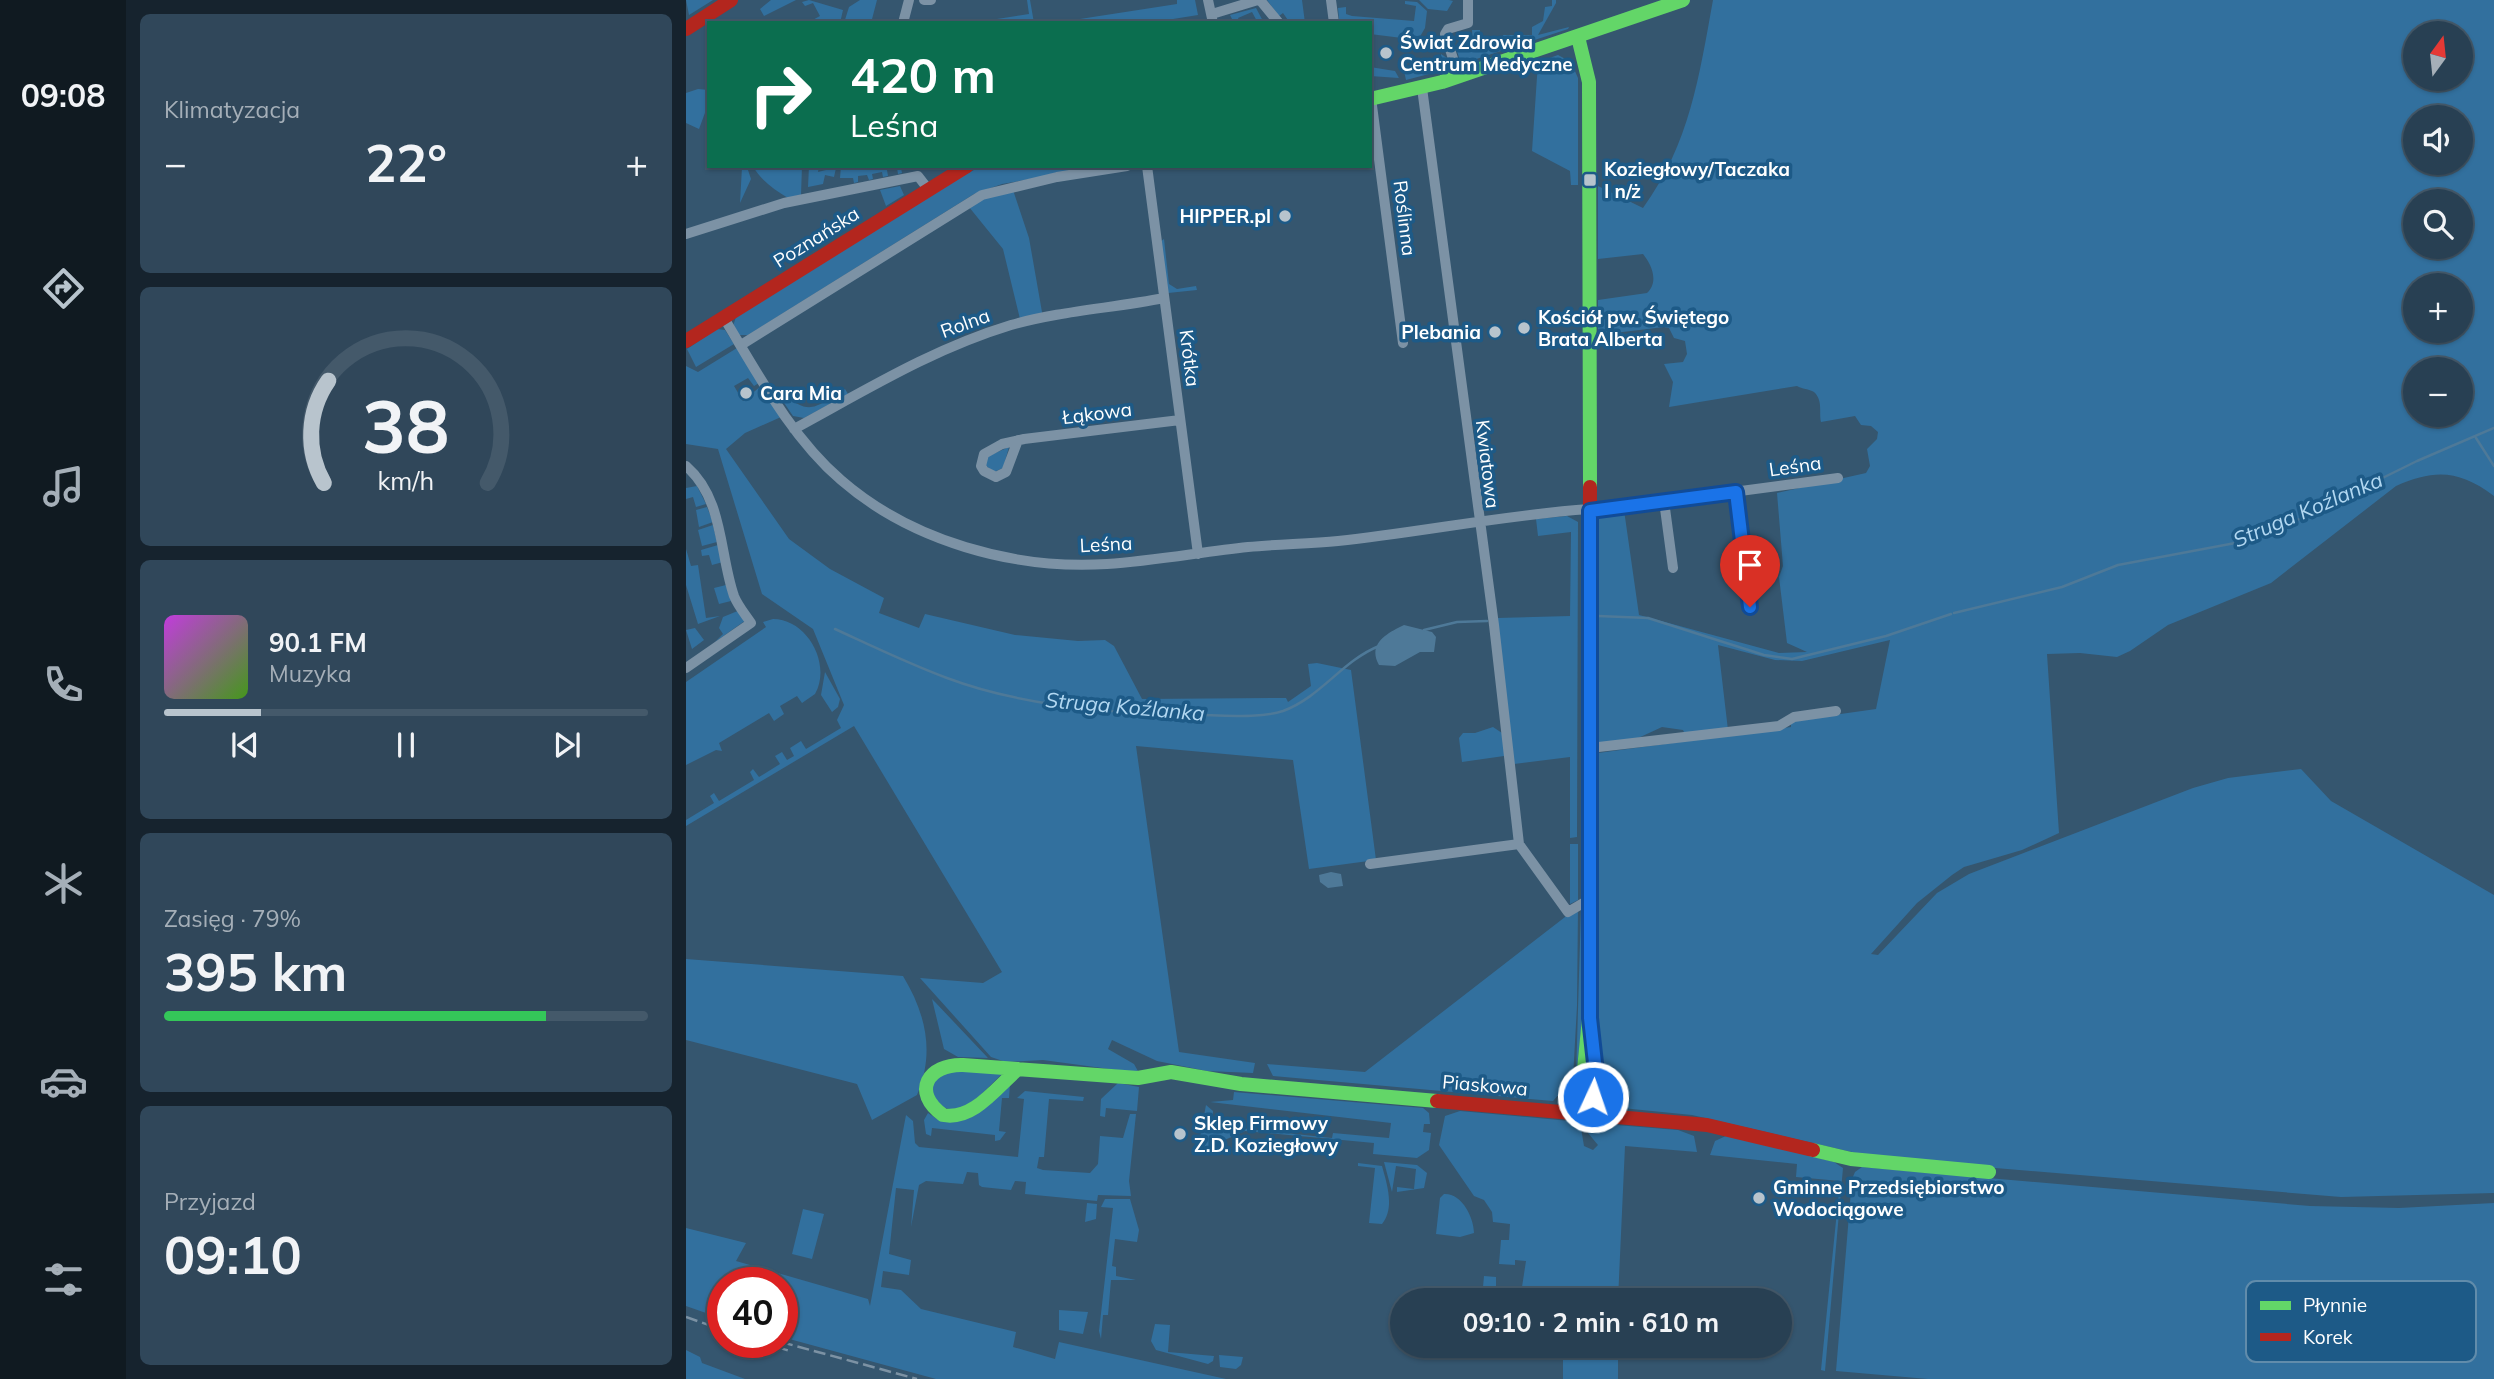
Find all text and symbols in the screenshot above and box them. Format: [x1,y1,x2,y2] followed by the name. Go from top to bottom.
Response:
[2403,21,2473,91] north arrow
[2403,21,2473,427] map controls
[1400,30,1573,76] place label: Świat Zdrowia Centrum Medyczne
[850,44,996,105] text: 420 m
[1378,45,1394,61] marker: Świat Zdrowia Centrum Medyczne
[735,49,826,140] icon: right
[21,75,105,115] text: 09:08
[164,95,300,124] text: Klimatyzacja
[850,105,939,145] text: Leśna
[2403,105,2473,175] button: sound
[365,130,447,195] text: 22°
[164,139,187,187] text: −
[625,139,648,187] text: +
[1604,157,1790,203] place label: Koziegłowy/Taczaka I n/ż
[1582,172,1598,188] marker: Koziegłowy/Taczaka I n/ż
[1388,179,1422,257] street label: Roślinna
[2403,189,2473,259] button: search
[769,201,863,273] street label: Poznańska
[1179,204,1271,228] place label: HIPPER.pl
[1277,208,1293,224] marker: HIPPER.pl
[39,264,88,313] icon: directions
[2403,273,2473,343] button: +
[937,303,993,343] street label: Rolna
[1538,305,1729,351] place label: Kościół pw. Świętego Brata Alberta
[1401,320,1481,344] place label: Plebania
[1516,320,1532,336] marker: Kościół pw. Świętego Brata Alberta
[1487,324,1503,340] marker: Plebania
[1175,328,1205,388] street label: Krótka
[2403,357,2473,427] button: −
[362,380,450,471] text: 38
[760,381,842,405] place label: Cara Mia
[738,385,754,401] marker: Cara Mia
[1060,397,1133,429] street label: Łąkowa
[1471,418,1505,510] street label: Kwiatowa
[1767,450,1823,482] street label: Leśna
[39,462,88,511] icon: music
[378,464,434,495] text: km/h
[2229,466,2386,552] water label: Struga Koźlanka
[1079,531,1133,557] street label: Leśna
[1720,535,1780,607] pin
[1731,546,1769,584] icon: arrive
[269,626,367,659] text: 90.1 FM
[269,659,352,688] text: Muzyka
[39,660,88,709] icon: phone
[1044,686,1206,726] water label: Struga Koźlanka
[226,726,264,764] icon: previous
[387,726,425,764] icon: pause
[548,726,586,764] icon: next
[39,859,88,908] icon: climate
[164,904,301,933] text: Zasięg · 79%
[164,939,347,1004] text: 395 km
[39,1057,88,1106] icon: car
[1556,1060,1630,1134] position arrow
[1441,1069,1529,1101] street label: Piaskowa
[1194,1111,1339,1157] place label: Sklep Firmowy Z.D. Koziegłowy
[1172,1126,1188,1142] marker: Sklep Firmowy Z.D. Koziegłowy
[1773,1175,2005,1221] place label: Gminne Przedsiębiorstwo Wodociągowe
[164,1187,256,1216] text: Przyjazd
[1751,1190,1767,1206] marker: Gminne Przedsiębiorstwo Wodociągowe
[164,1222,302,1287] text: 09:10
[39,1255,88,1304] icon: filters
[707,1267,798,1358] speed limit sign: 40
[2246,1281,2476,1362] legend
[2303,1293,2367,1317] text: Płynnie
[1463,1306,1719,1339] text: 09:10 · 2 min · 610 m
[2303,1325,2353,1349] text: Korek

